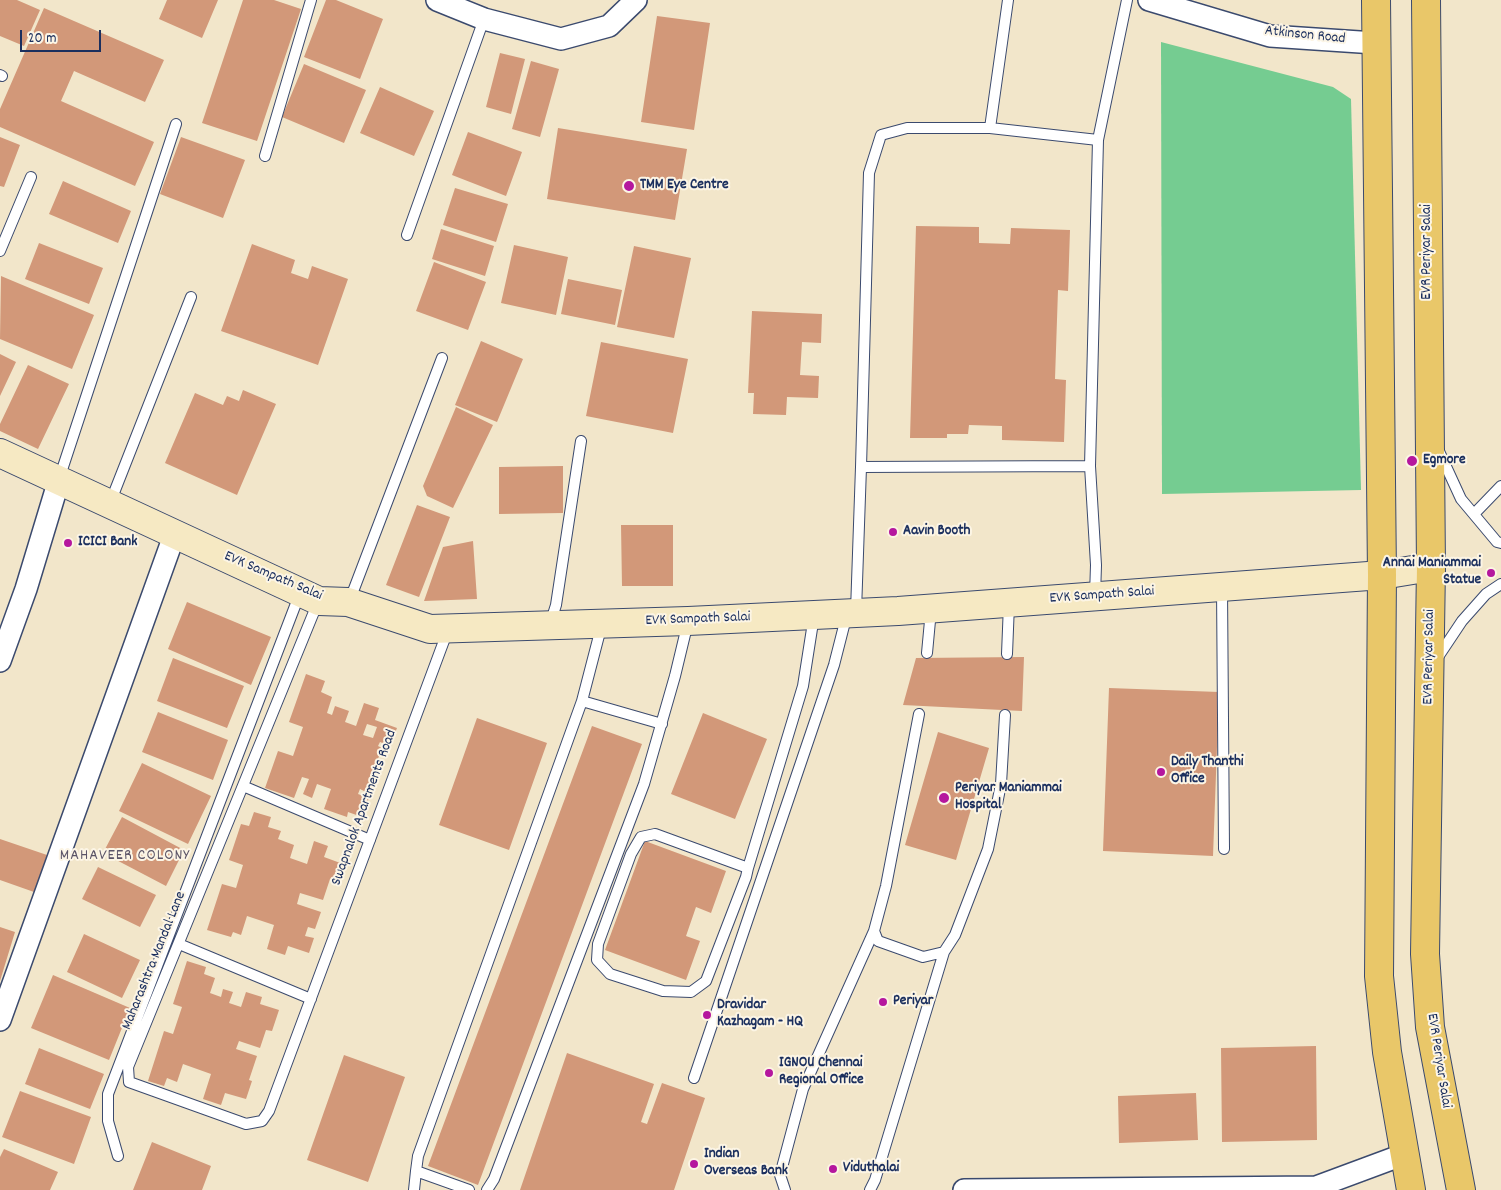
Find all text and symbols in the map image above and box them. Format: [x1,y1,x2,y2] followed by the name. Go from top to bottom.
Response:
[22,20,104,52] scale bar
[1264,23,1346,49] street label: Atkinson Road
[28,28,56,50] text: 20 m
[640,177,729,195] place label: TMM Eye Centre
[622,179,636,193] marker: TMM Eye Centre
[1419,204,1437,300] street label: EVR Periyar Salai
[1423,452,1466,470] place label: Egmore
[1405,454,1419,468] marker: Egmore
[903,523,970,541] place label: Aavin Booth
[887,526,899,538] marker: Aavin Booth
[78,534,137,552] place label: ICICI Bank
[62,537,74,549] marker: ICICI Bank
[221,548,325,606] street label: EVK Sampath Salai
[1383,555,1481,590] place label: Annai Maniammai Statue
[1485,567,1497,579] marker: Annai Maniammai Statue
[1049,583,1155,609] street label: EVK Sampath Salai
[645,609,751,631] street label: EVK Sampath Salai
[1420,609,1440,705] street label: EVR Periyar Salai
[328,728,402,888] street label: Swapnalok Apartments Road
[1171,754,1244,789] place label: Daily Thanthi Office
[1155,766,1167,778] marker: Daily Thanthi Office
[955,780,1062,815] place label: Periyar Maniammai Hospital
[937,791,951,805] marker: Periyar Maniammai Hospital
[58,847,192,867] district label: MAHAVEER COLONY
[119,889,191,1033] street label: Maharashtra Mandal Lane
[893,993,933,1011] place label: Periyar
[877,996,889,1008] marker: Periyar
[717,997,803,1032] place label: Dravidar Kazhagam - HQ
[701,1009,713,1021] marker: Dravidar Kazhagam - HQ
[1422,1012,1454,1110] street label: EVR Periyar Salai
[779,1055,864,1090] place label: IGNOU Chennai Regional Office
[763,1067,775,1079] marker: IGNOU Chennai Regional Office
[704,1146,788,1181] place label: Indian Overseas Bank
[688,1158,700,1170] marker: Indian Overseas Bank
[843,1160,899,1178] place label: Viduthalai
[827,1163,839,1175] marker: Viduthalai

